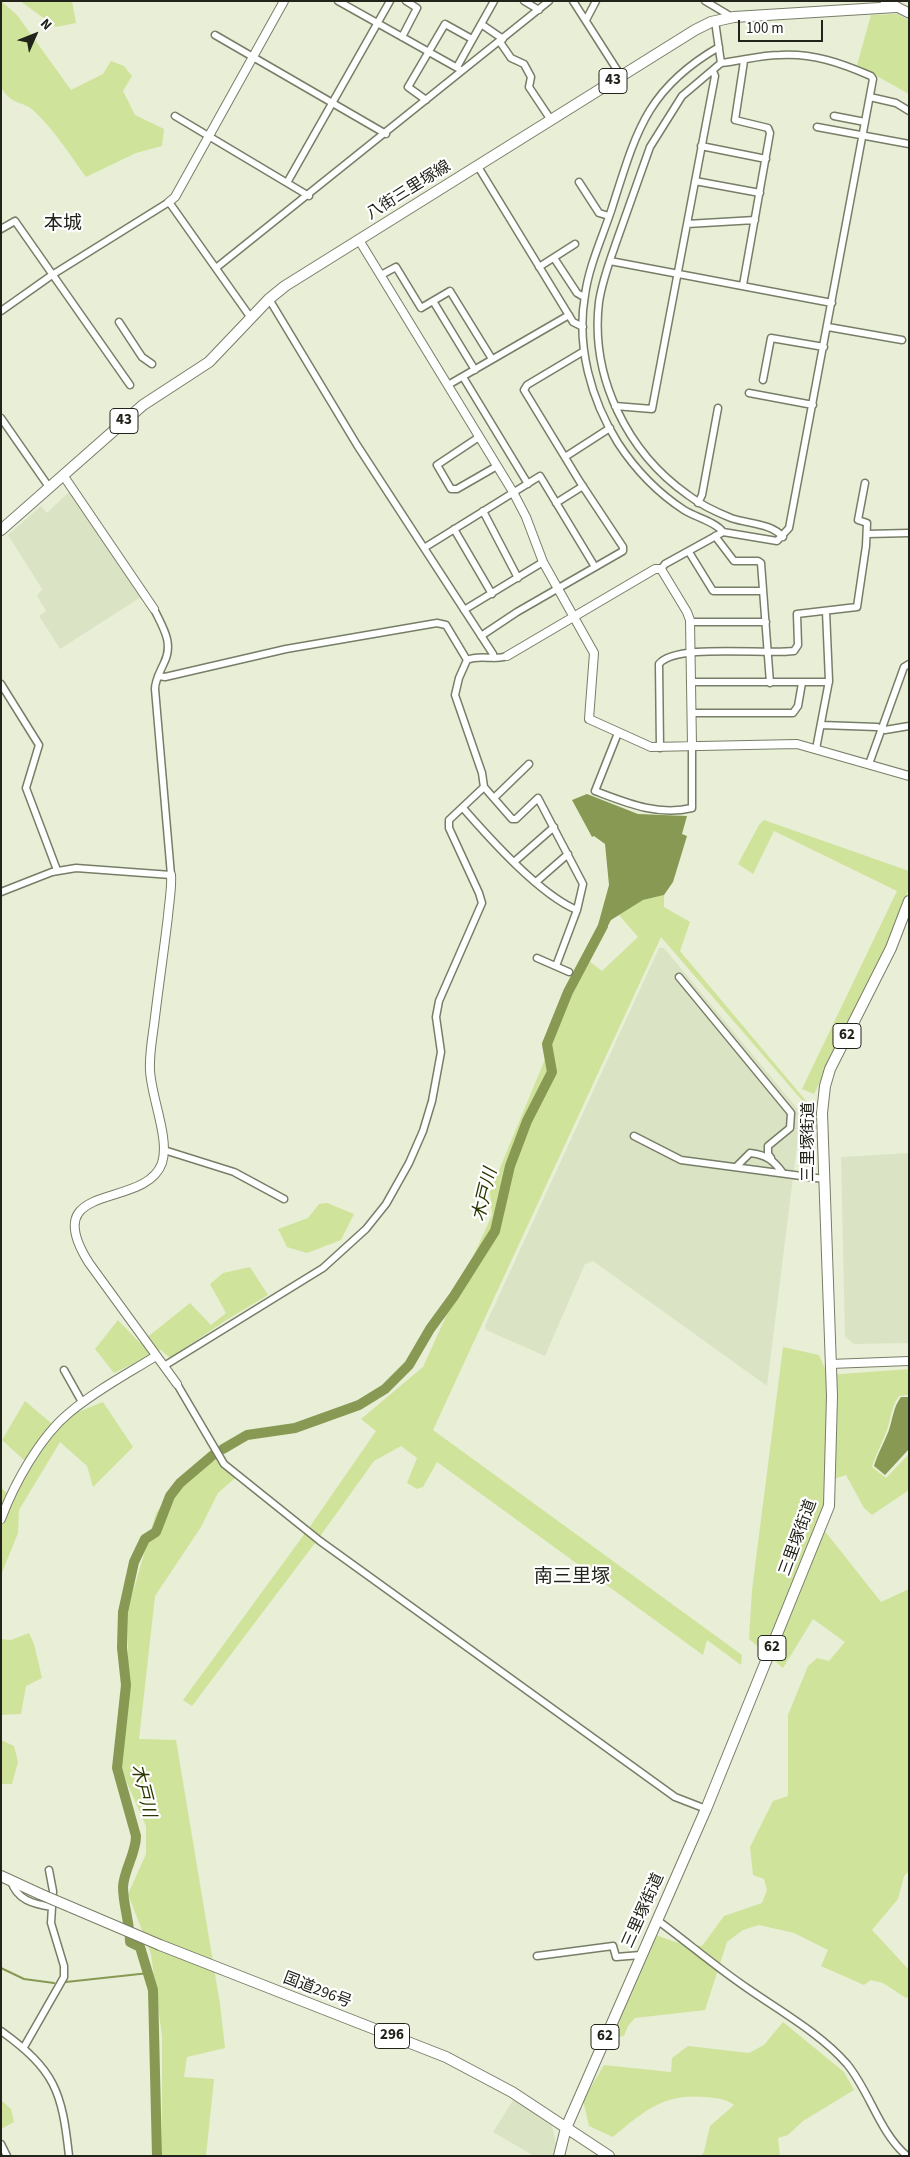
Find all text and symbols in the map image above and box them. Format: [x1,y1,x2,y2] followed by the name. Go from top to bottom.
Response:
[10,10,60,60] north arrow
[740,10,825,42] scale bar
[35,14,56,35] text: N
[746,18,784,39] text: 100 m
[599,68,627,94] road number: 43
[363,157,455,225] street label: 八街三里塚線
[44,214,82,236] district label: 本城
[110,408,138,434] road number: 43
[833,1024,861,1048] road number: 62
[799,1102,819,1182] street label: 三里塚街道
[469,1166,503,1224] water label: 木戸川
[776,1497,822,1579] street label: 三里塚街道
[534,1567,610,1589] district label: 南三里塚
[758,1636,786,1660] road number: 62
[125,1762,159,1820] water label: 木戸川
[619,1871,669,1951] street label: 三里塚街道
[280,1969,354,2013] street label: 国道296号
[374,2024,410,2048] road number: 296
[591,2024,619,2050] road number: 62

